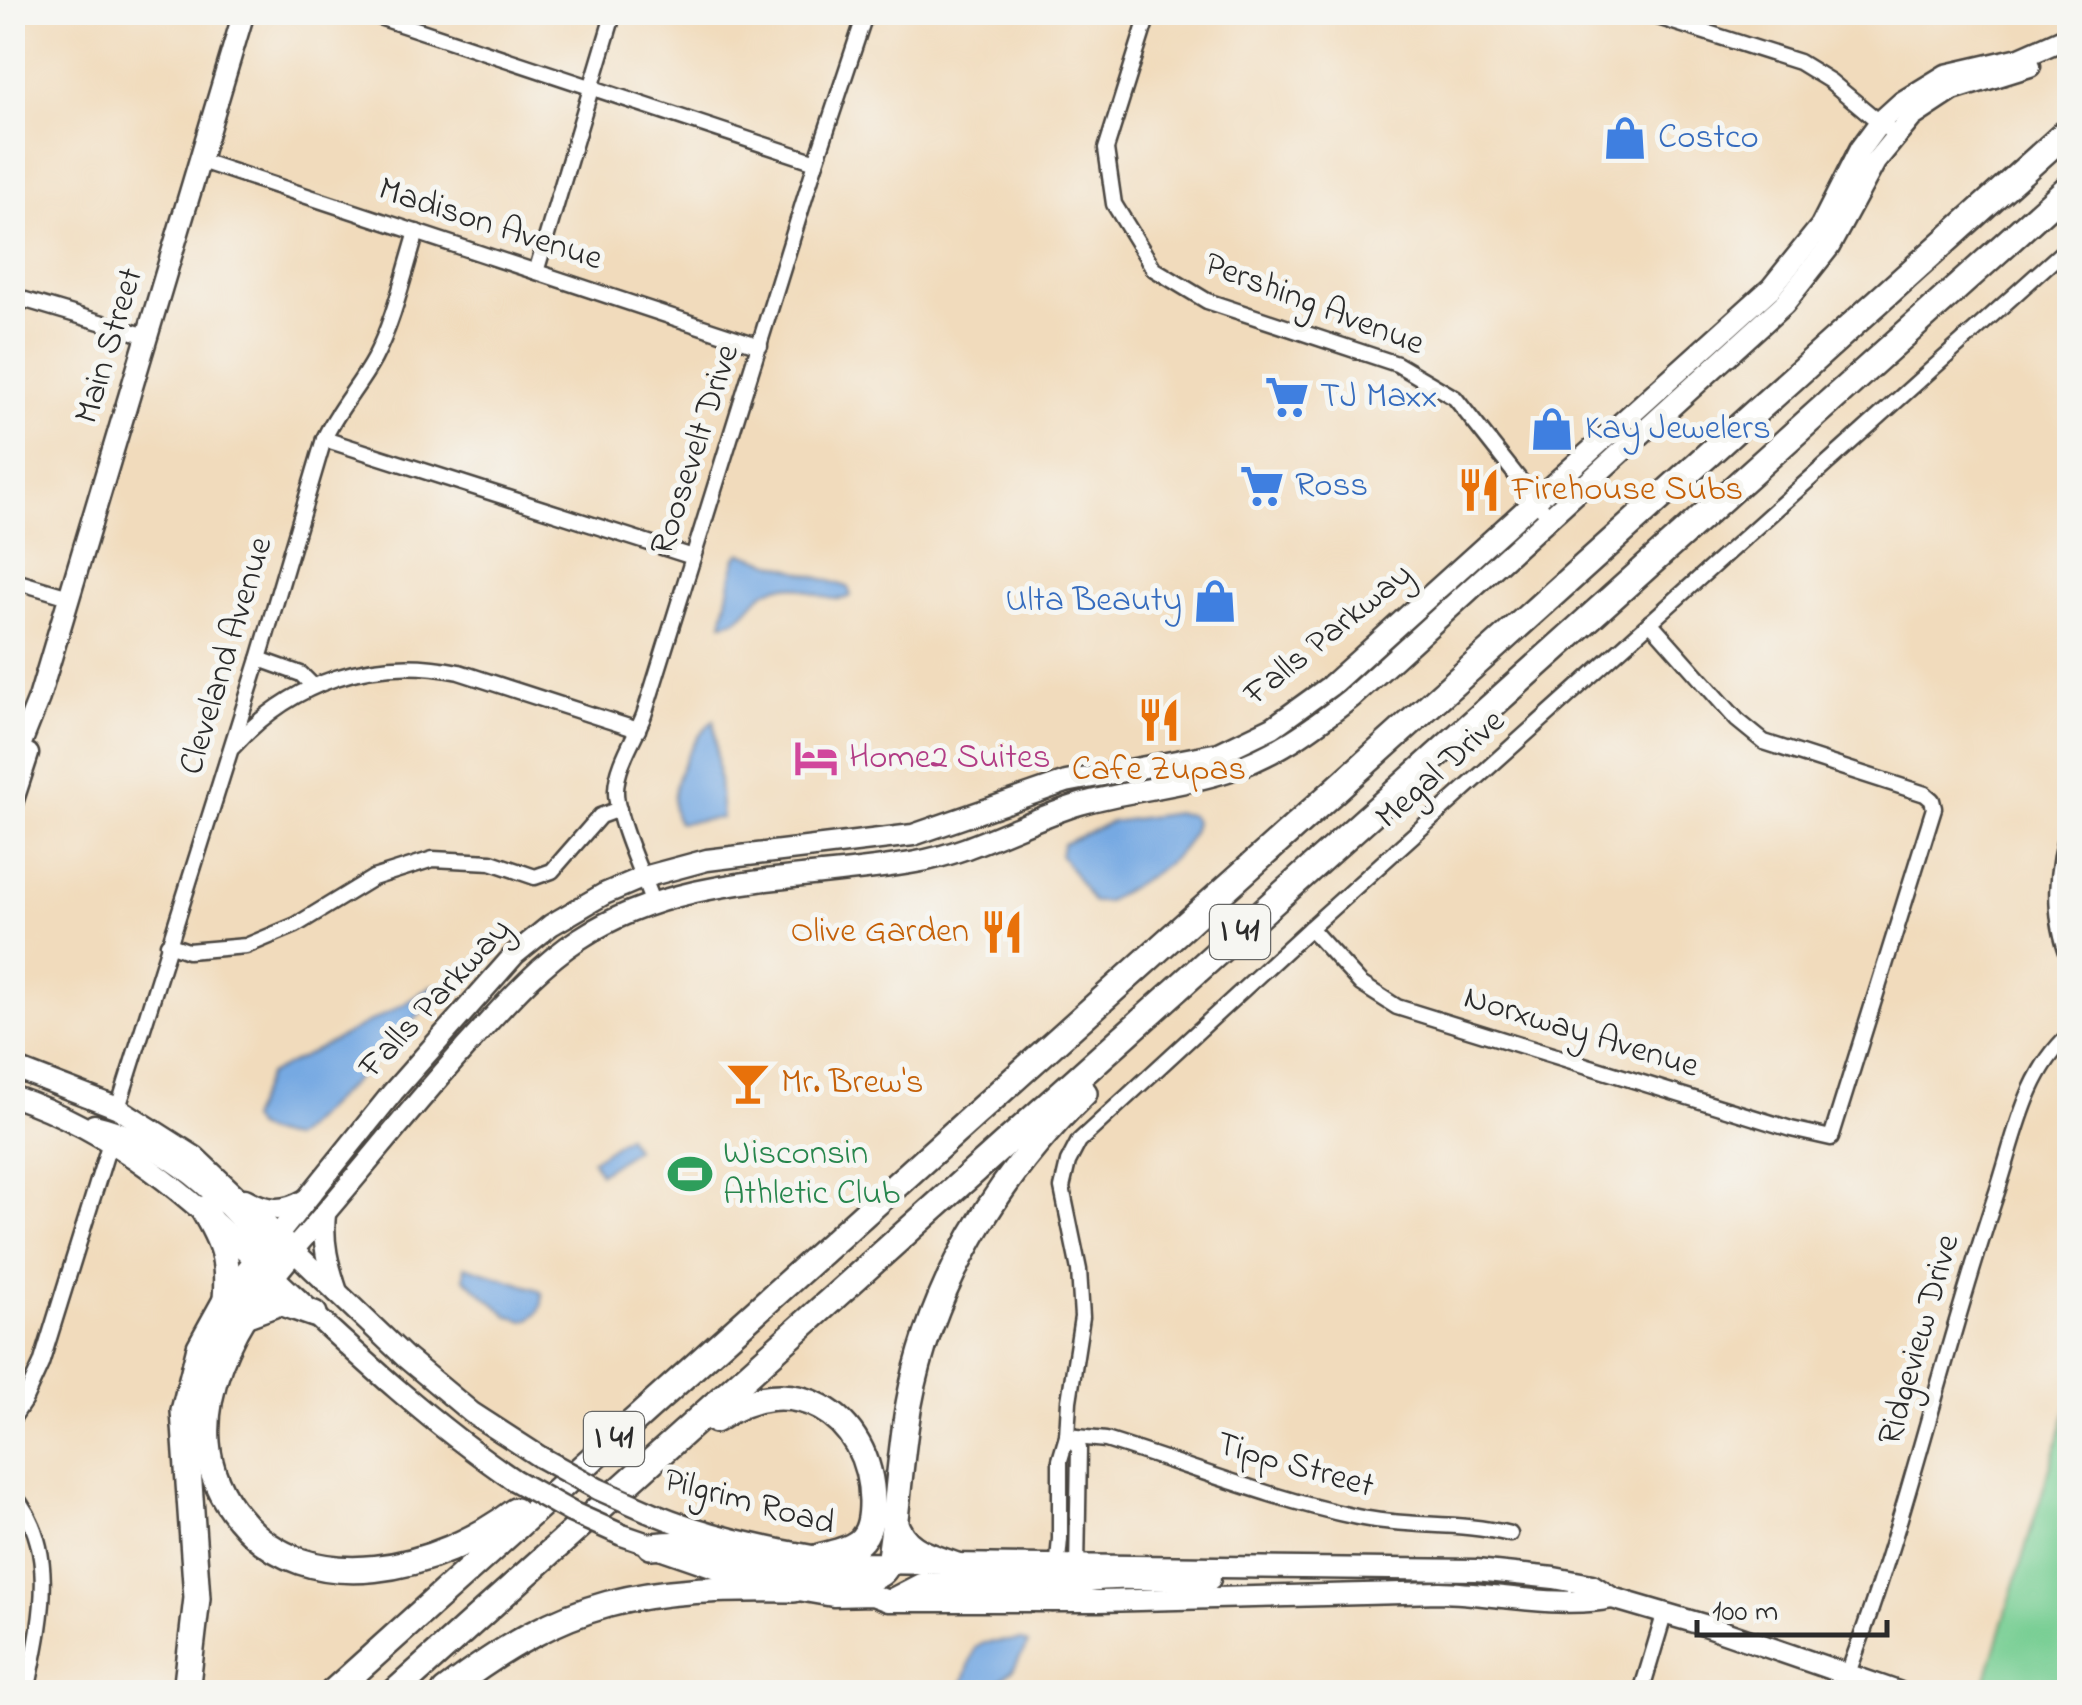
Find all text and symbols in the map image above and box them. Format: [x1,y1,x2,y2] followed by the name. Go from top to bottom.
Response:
[1658,113,1759,164] place label: Costco
[1601,114,1649,162] shop icon: Costco
[371,165,609,285] street label: Madison Avenue
[1197,240,1432,370] street label: Pershing Avenue
[62,262,158,430] street label: Main Street
[638,338,754,562] street label: Roosevelt Drive
[1320,372,1437,423] place label: TJ Maxx
[1263,373,1311,421] supermarket icon: TJ Maxx
[1585,404,1771,455] place label: Kay Jewelers
[1528,405,1576,453] shop icon: Kay Jewelers
[1295,461,1368,512] place label: Ross
[1238,462,1286,510] supermarket icon: Ross
[1511,465,1743,516] place label: Firehouse Subs
[1455,466,1503,514] restaurant icon: Firehouse Subs
[167,531,287,781] street label: Cleveland Avenue
[1233,551,1425,720] street label: Falls Parkway
[1005,576,1182,627] place label: Ulta Beauty
[1191,577,1239,625] shop icon: Ulta Beauty
[1135,696,1183,744] restaurant icon: Cafe Zupas
[1365,698,1517,842] street label: Megal Drive
[849,733,1050,784] place label: Home2 Suites
[792,734,840,782] hotel icon: Home2 Suites
[1072,745,1246,796] place label: Cafe Zupas
[1210,905,1270,959] road number: I 41
[347,907,524,1092] street label: Falls Parkway
[791,907,969,958] place label: Olive Garden
[978,908,1026,956] restaurant icon: Olive Garden
[1457,973,1705,1093] street label: Norxway Avenue
[781,1058,924,1109] place label: Mr. Brew's
[724,1059,772,1107] bar icon: Mr. Brew's
[723,1129,900,1220] place label: Wisconsin Athletic Club
[666,1150,714,1198] sports icon: Wisconsin Athletic Club
[1866,1228,1975,1451] street label: Ridgeview Drive
[584,1412,644,1466] road number: I 41
[1210,1419,1380,1513] street label: Tipp Street
[658,1456,840,1550] street label: Pilgrim Road
[1697,1575,1887,1637] scale bar
[1712,1591,1778,1635] text: 100 m

